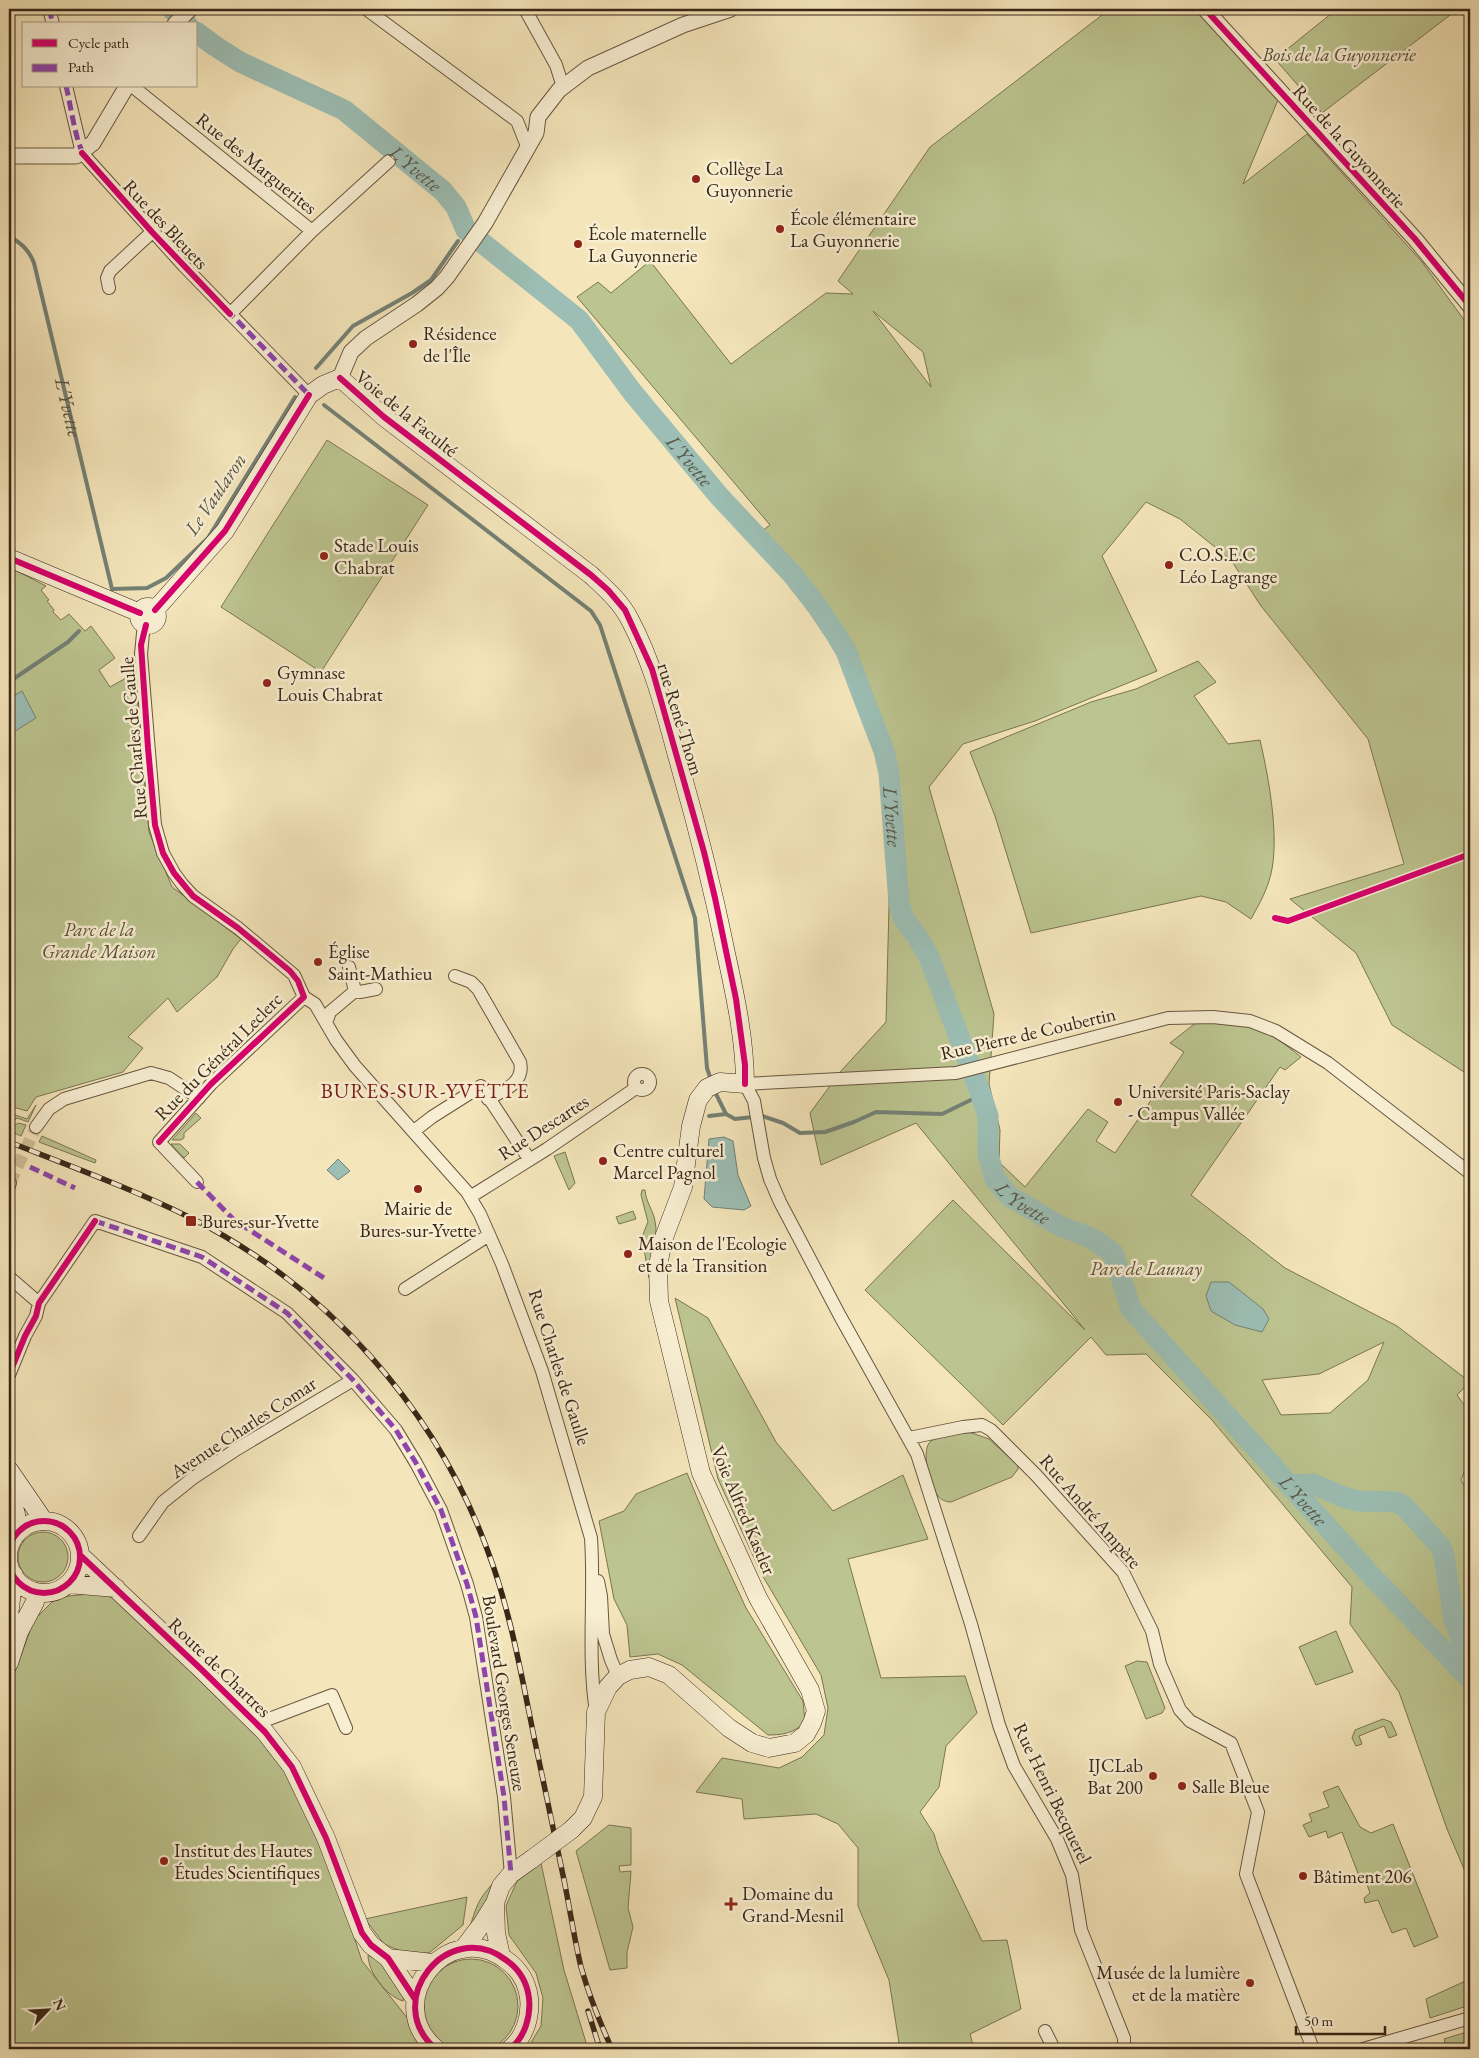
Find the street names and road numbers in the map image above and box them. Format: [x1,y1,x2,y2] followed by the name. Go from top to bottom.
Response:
[1287,79,1412,214] street label: Rue de la Guyonnerie
[191,107,322,220] street label: Rue des Marguerites
[117,174,214,275] street label: Rue des Bleuets
[350,364,463,463] street label: Voie de la Faculté
[114,656,153,820] street label: Rue Charles de Gaulle
[652,660,710,779] street label: rue René Thom
[149,987,288,1126] street label: Rue du Général Leclerc
[938,1001,1118,1066] street label: Rue Pierre de Coubertin
[493,1089,594,1166] street label: Rue Descartes
[522,1286,597,1448] street label: Rue Charles de Gaulle
[165,1371,322,1484] street label: Avenue Charles Comar
[705,1442,782,1579] street label: Voie Alfred Kastler
[1034,1449,1147,1574] street label: Rue André Ampère
[477,1593,532,1793] street label: Boulevard Georges Seneuze
[163,1612,277,1723] street label: Route de Chartres
[1008,1719,1098,1868] street label: Rue Henri Becquerel

